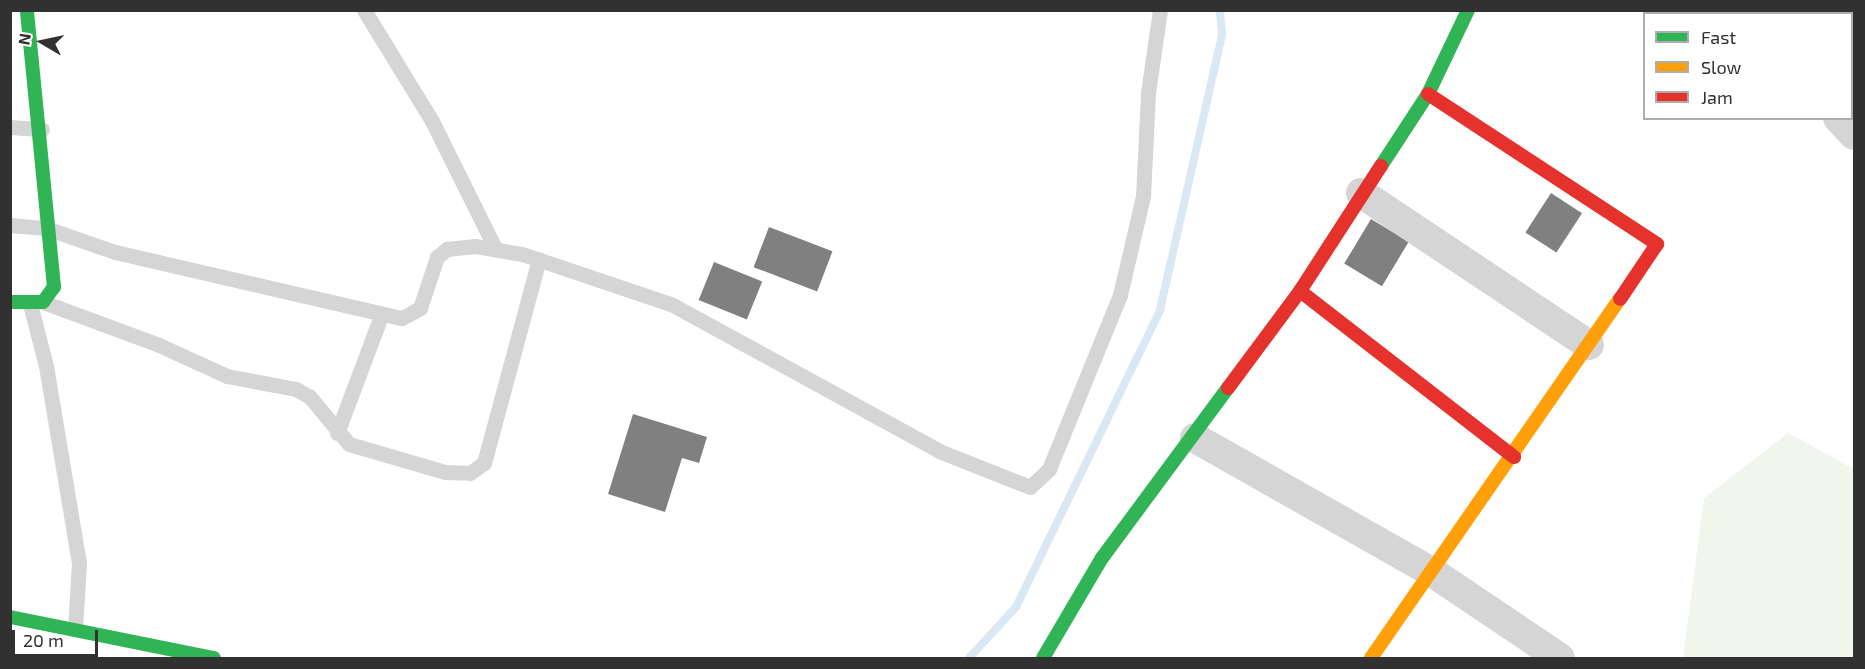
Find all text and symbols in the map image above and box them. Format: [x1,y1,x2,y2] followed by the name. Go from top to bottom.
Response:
[12,12,72,72] north arrow
[1643,12,1853,120] legend
[1701,26,1736,48] text: Fast
[13,32,34,46] text: N
[1701,56,1741,78] text: Slow
[1701,86,1733,108] text: Jam
[15,618,100,656] scale bar
[23,629,64,651] text: 20 m

